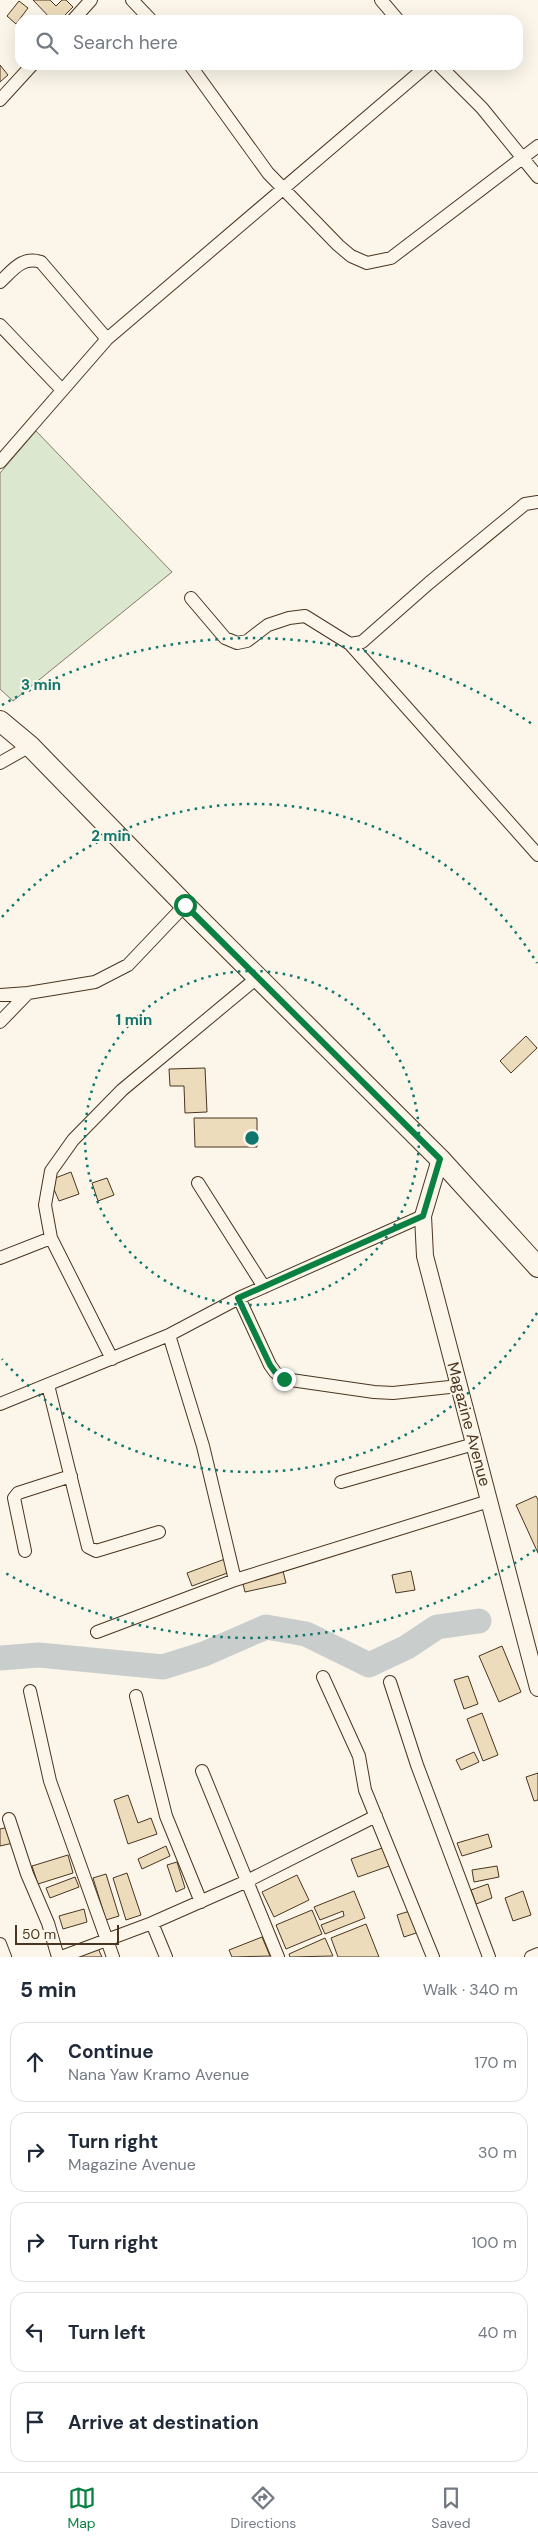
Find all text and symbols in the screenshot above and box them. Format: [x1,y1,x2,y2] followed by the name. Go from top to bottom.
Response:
[15,15,523,70] search box
[33,29,61,57] icon: search
[73,30,178,55] text: Search here
[21,675,61,695] text: 3 min
[91,826,131,846] text: 2 min
[174,894,197,917] route start
[116,1010,152,1030] text: 1 min
[243,1129,261,1147] centre of rings
[442,1360,496,1488] street label: Magazine Avenue
[273,1368,296,1391] route end
[15,1922,119,1945] scale bar
[22,1925,56,1943] text: 50 m
[20,1976,76,2004] text: 5 min
[423,1979,518,2000] text: Walk · 340 m
[68,2039,154,2064] text: Continue
[21,2048,49,2076] icon: ahead
[474,2052,517,2073] text: 170 m
[68,2064,249,2085] text: Nana Yaw Kramo Avenue
[68,2129,158,2154] text: Turn right
[21,2138,49,2166] icon: right
[478,2142,517,2163] text: 30 m
[68,2154,196,2175] text: Magazine Avenue
[21,2228,49,2256] icon: right
[68,2230,158,2255] text: Turn right
[472,2232,517,2253] text: 100 m
[21,2318,49,2346] icon: left
[68,2320,146,2345] text: Turn left
[478,2322,517,2343] text: 40 m
[21,2408,49,2436] icon: arrive
[68,2410,259,2435] text: Arrive at destination
[67,2484,96,2532] tab: Map
[231,2484,296,2532] tab: Directions
[431,2484,471,2532] tab: Saved

